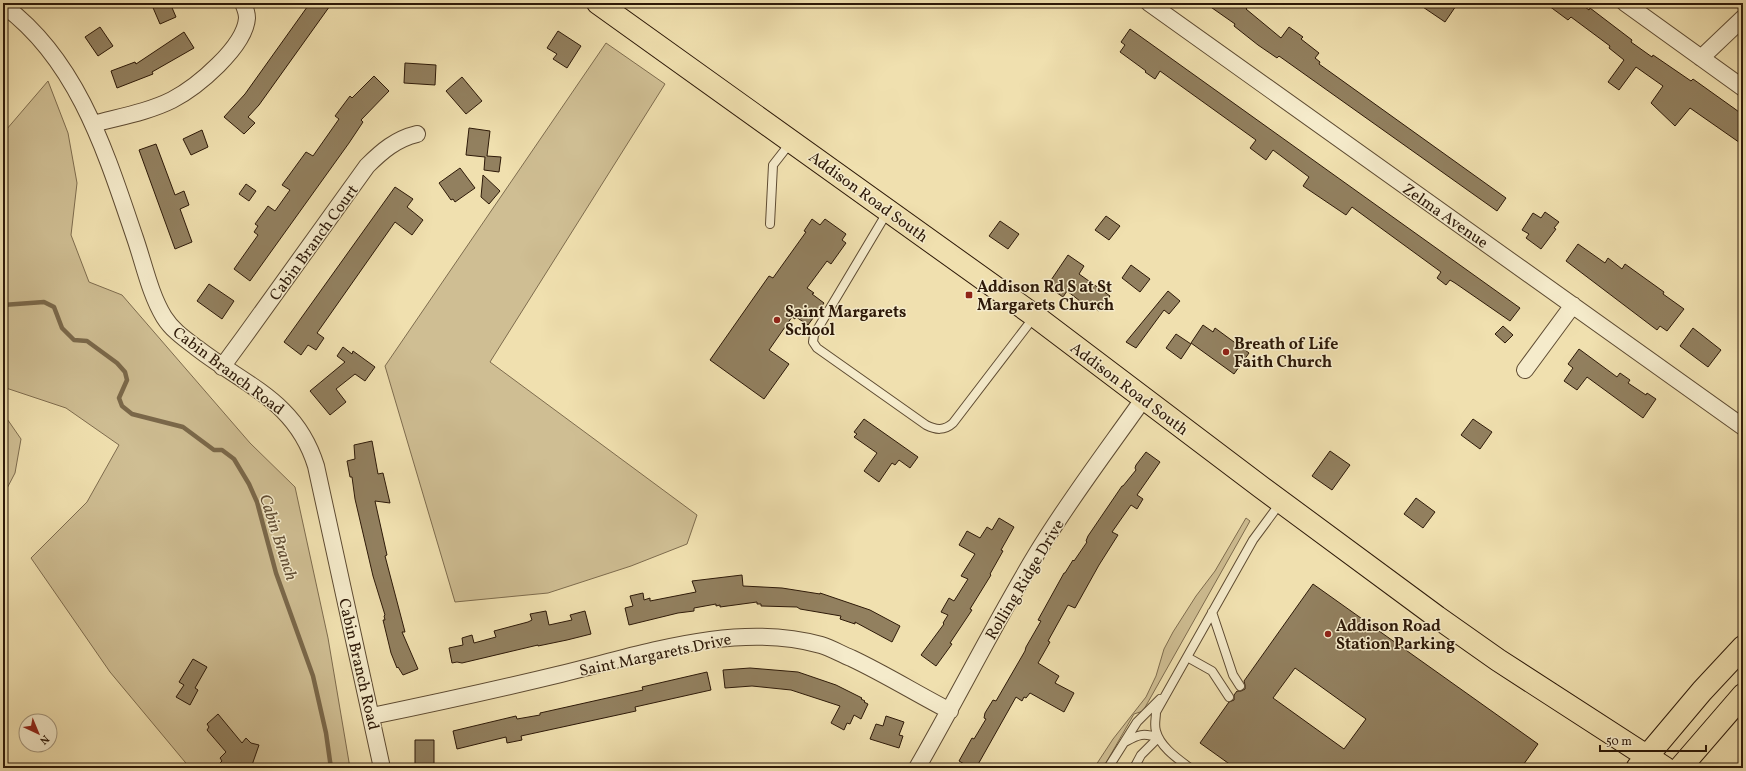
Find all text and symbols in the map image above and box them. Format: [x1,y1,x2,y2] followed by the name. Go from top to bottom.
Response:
[804,147,932,248] street label: Addison Road South
[1398,179,1492,254] street label: Zelma Avenue
[265,180,365,306] street label: Cabin Branch Court
[977,277,1114,317] place label: Addison Rd S at St Margarets Church
[964,290,974,300] marker: Addison Rd S at St Margarets Church
[785,302,906,342] place label: Saint Margarets School
[772,315,782,325] marker: Saint Margarets School
[167,322,288,421] street label: Cabin Branch Road
[1234,334,1338,374] place label: Breath of Life Faith Church
[1065,338,1192,441] street label: Addison Road South
[1221,347,1231,357] marker: Breath of Life Faith Church
[253,491,302,584] water label: Cabin Branch
[981,516,1070,644] street label: Rolling Ridge Drive
[332,596,384,732] street label: Cabin Branch Road
[1336,616,1455,656] place label: Addison Road Station Parking
[577,629,733,683] street label: Saint Margarets Drive
[1323,629,1333,639] marker: Addison Road Station Parking
[18,713,58,753] north arrow
[1600,727,1706,753] scale bar
[36,731,52,747] text: N
[1606,734,1632,750] text: 50 m

